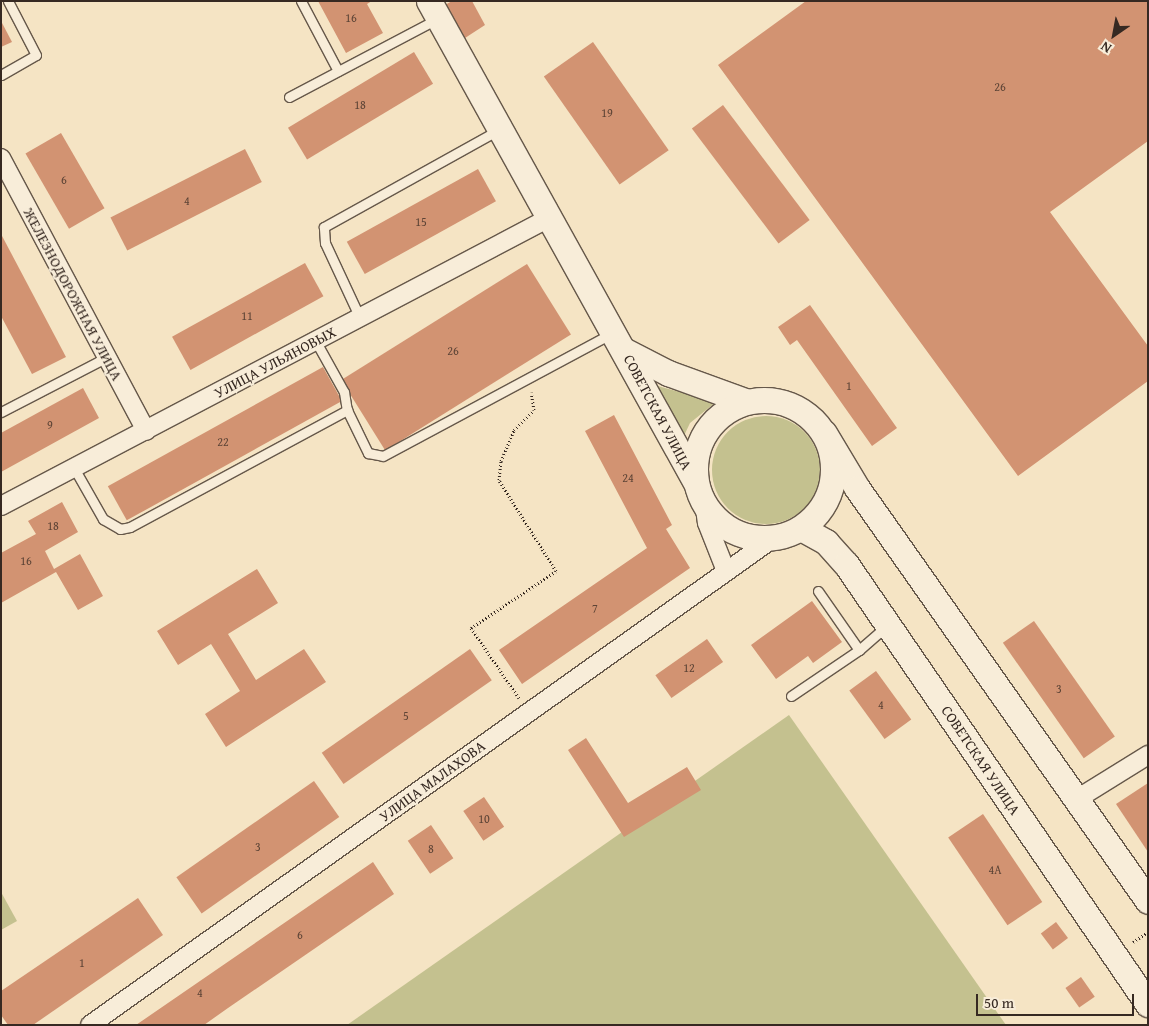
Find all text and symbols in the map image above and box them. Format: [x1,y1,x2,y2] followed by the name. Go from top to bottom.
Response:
[1089,10,1139,60] north arrow
[345,11,357,25] house number: 16
[1096,37,1115,59] text: N
[994,80,1006,94] house number: 26
[354,98,366,112] house number: 18
[601,106,613,120] house number: 19
[61,173,67,187] house number: 6
[184,194,190,208] house number: 4
[20,205,126,383] street label: ЖЕЛЕЗНОДОРОЖНАЯ УЛИЦА
[415,215,427,229] house number: 15
[241,309,253,323] house number: 11
[211,322,339,402] street label: УЛИЦА УЛЬЯНОВЫХ
[447,344,459,358] house number: 26
[620,351,696,473] street label: СОВЕТСКАЯ УЛИЦА
[846,379,852,393] house number: 1
[47,418,53,432] house number: 9
[217,435,229,449] house number: 22
[622,471,634,485] house number: 24
[47,519,59,533] house number: 18
[20,554,32,568] house number: 16
[592,602,598,616] house number: 7
[683,661,695,675] house number: 12
[1056,682,1062,696] house number: 3
[878,698,884,712] house number: 4
[938,702,1024,818] street label: СОВЕТСКАЯ УЛИЦА
[403,709,409,723] house number: 5
[376,737,488,825] street label: УЛИЦА МАЛАХОВА
[478,812,490,826] house number: 10
[255,840,261,854] house number: 3
[428,842,434,856] house number: 8
[988,863,1002,877] house number: 4А
[297,928,303,942] house number: 6
[79,956,85,970] house number: 1
[979,984,1136,1016] scale bar
[197,986,203,1000] house number: 4
[984,992,1014,1013] text: 50 m

